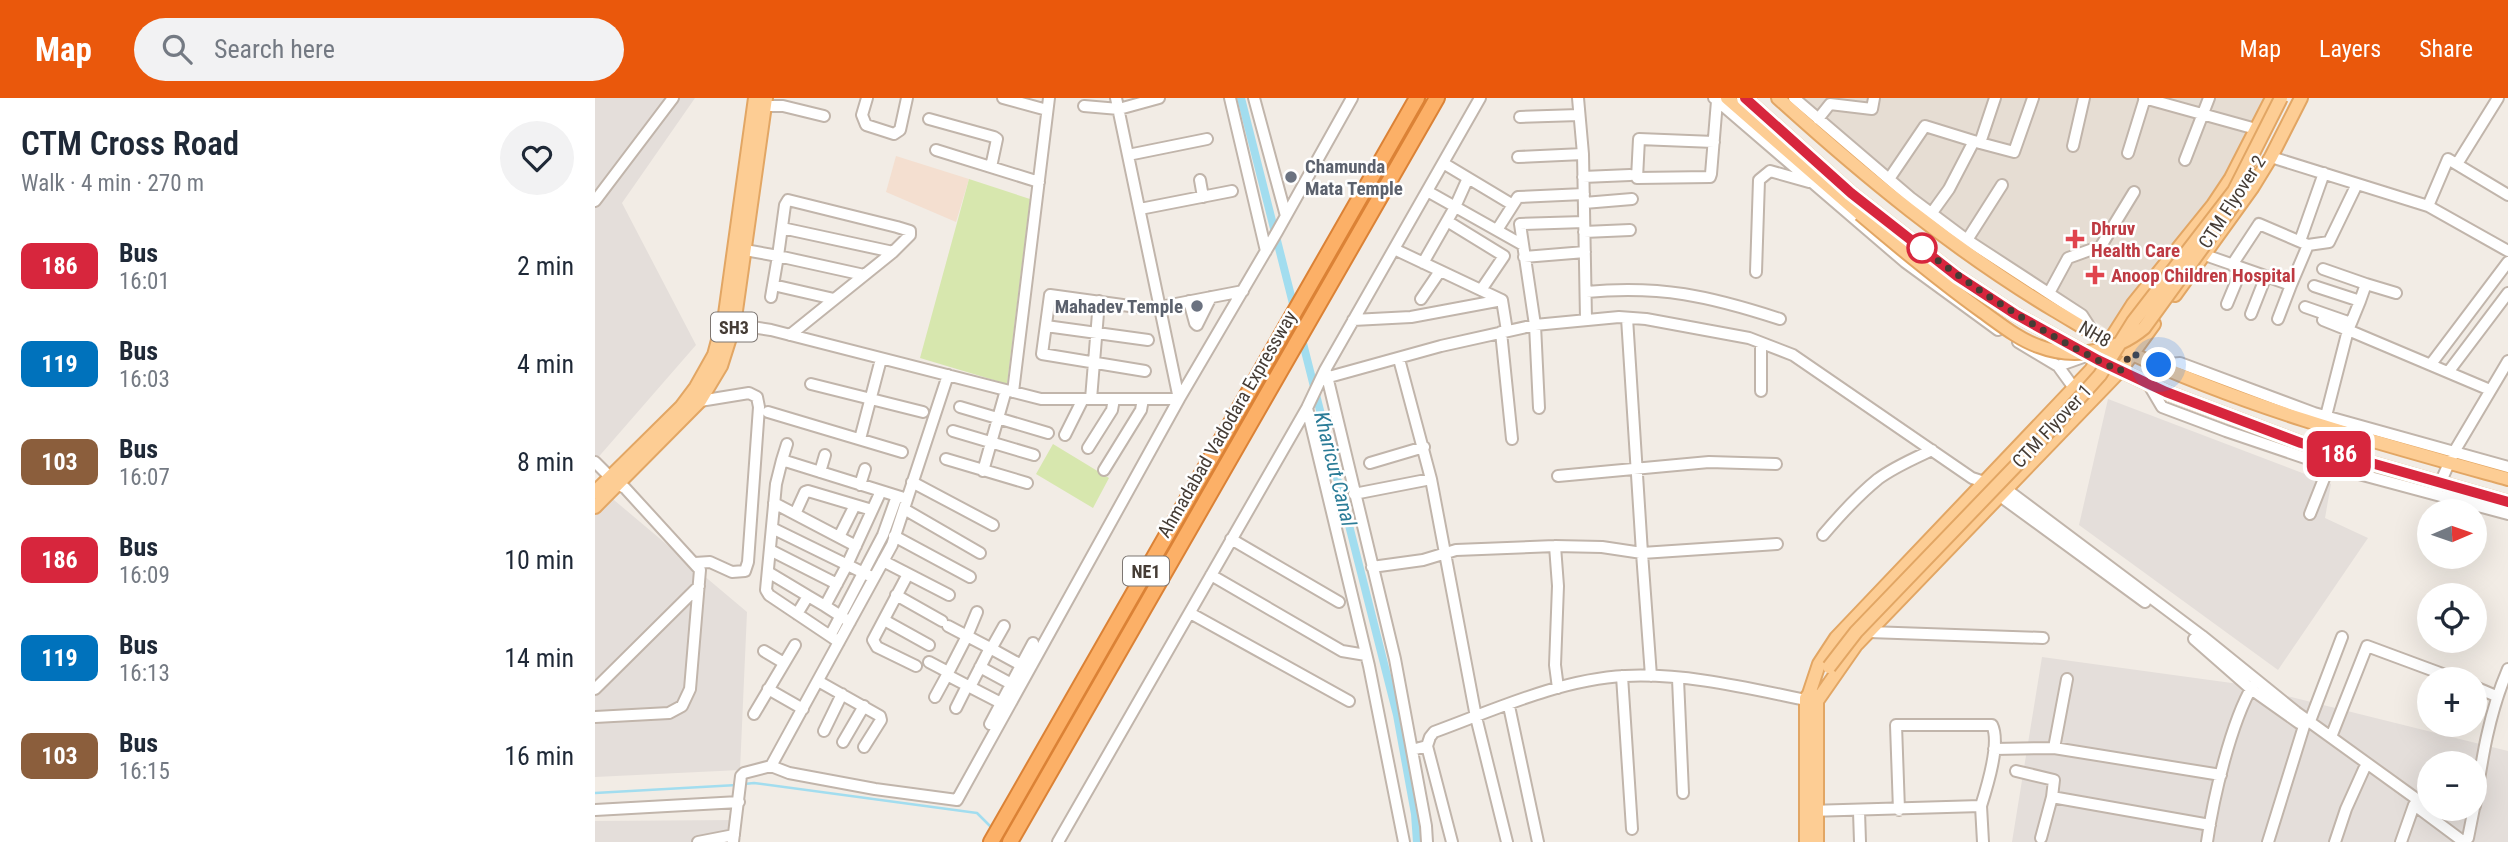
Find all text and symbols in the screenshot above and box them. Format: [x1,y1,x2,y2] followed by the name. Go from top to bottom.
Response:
[134,18,624,81] search box
[35,30,92,69] text: Map
[158,30,196,68] icon: search
[214,34,335,64] text: Search here
[2240,35,2281,63] text: Map
[2319,35,2381,63] text: Layers
[2419,35,2473,63] text: Share
[500,121,574,195] button: heart
[21,124,239,163] text: CTM Cross Road
[2193,151,2271,253] street label: CTM Flyover 2
[1305,155,1403,200] place label: Chamunda Mata Temple
[1283,169,1299,185] marker: Chamunda Mata Temple
[21,170,204,197] text: Walk · 4 min · 270 m
[2091,217,2180,262] place label: Dhruv Health Care
[2065,229,2085,249] marker: Dhruv Health Care
[1907,233,1937,263] unlabelled marker
[119,238,158,268] text: Bus
[517,251,574,281] text: 2 min
[41,252,78,280] text: 186
[2111,264,2296,287] place label: Anoop Children Hospital
[2085,265,2105,285] marker: Anoop Children Hospital
[119,268,170,295] text: 16:01
[1055,295,1183,318] place label: Mahadev Temple
[1189,298,1205,314] marker: Mahadev Temple
[1152,306,1302,542] street label: Ahmadabad Vadodara Expressway
[711,312,757,342] road number: SH3
[2075,316,2115,352] street label: NH8
[119,336,158,366] text: Bus
[2141,347,2176,382] your location
[517,349,574,379] text: 4 min
[41,350,78,378] text: 119
[119,366,170,393] text: 16:03
[2007,379,2097,473] street label: CTM Flyover 1
[1309,409,1361,529] water label: Kharicut Canal
[2299,431,2379,477] line badge: 186
[119,434,158,464] text: Bus
[2321,440,2357,468] text: 186
[517,447,574,477] text: 8 min
[41,448,78,476] text: 103
[119,464,170,491] text: 16:07
[2417,499,2487,569] north arrow
[2417,499,2487,821] map controls
[119,532,158,562] text: Bus
[504,545,574,575] text: 10 min
[41,546,78,574] text: 186
[1123,556,1169,586] road number: NE1
[119,562,170,589] text: 16:09
[2417,583,2487,653] button: locate
[119,630,158,660] text: Bus
[504,643,574,673] text: 14 min
[41,644,78,672] text: 119
[119,660,170,687] text: 16:13
[2417,667,2487,737] button: +
[119,728,158,758] text: Bus
[504,741,574,771] text: 16 min
[41,742,78,770] text: 103
[2417,751,2487,821] button: −
[119,758,170,785] text: 16:15

